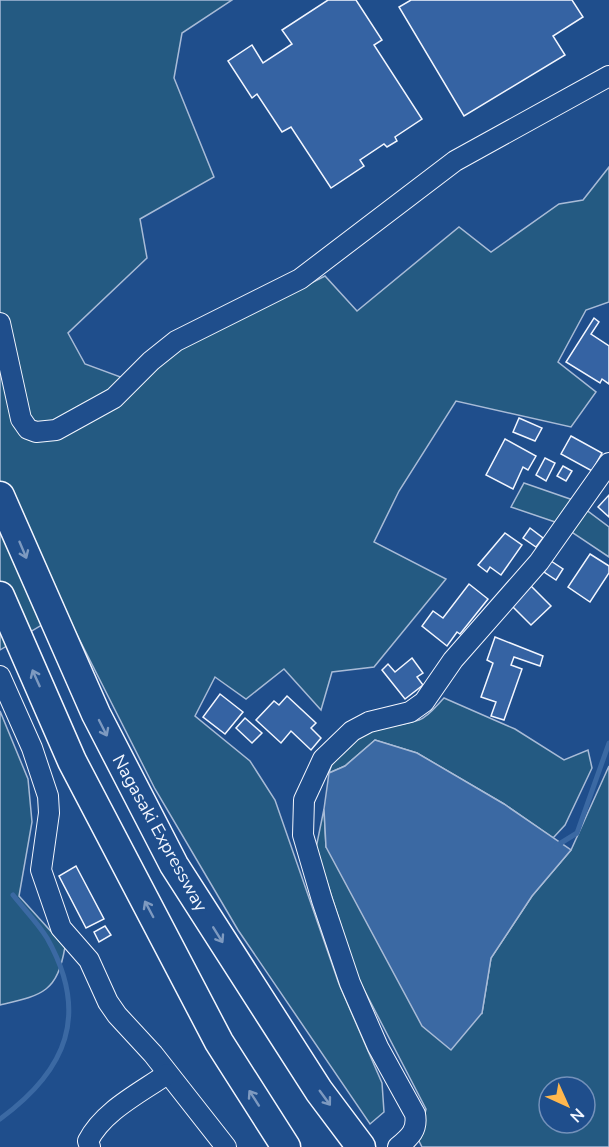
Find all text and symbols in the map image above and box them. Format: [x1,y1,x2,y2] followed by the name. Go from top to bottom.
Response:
[18,541,29,559] one-way arrow
[29,669,41,687] one-way arrow
[97,719,109,736] one-way arrow
[107,750,214,916] street label: Nagasaki Expressway
[143,901,155,918] one-way arrow
[213,926,225,943] one-way arrow
[537,1075,597,1135] north arrow
[248,1090,260,1107] one-way arrow
[319,1090,331,1106] one-way arrow
[565,1103,589,1127] text: N

